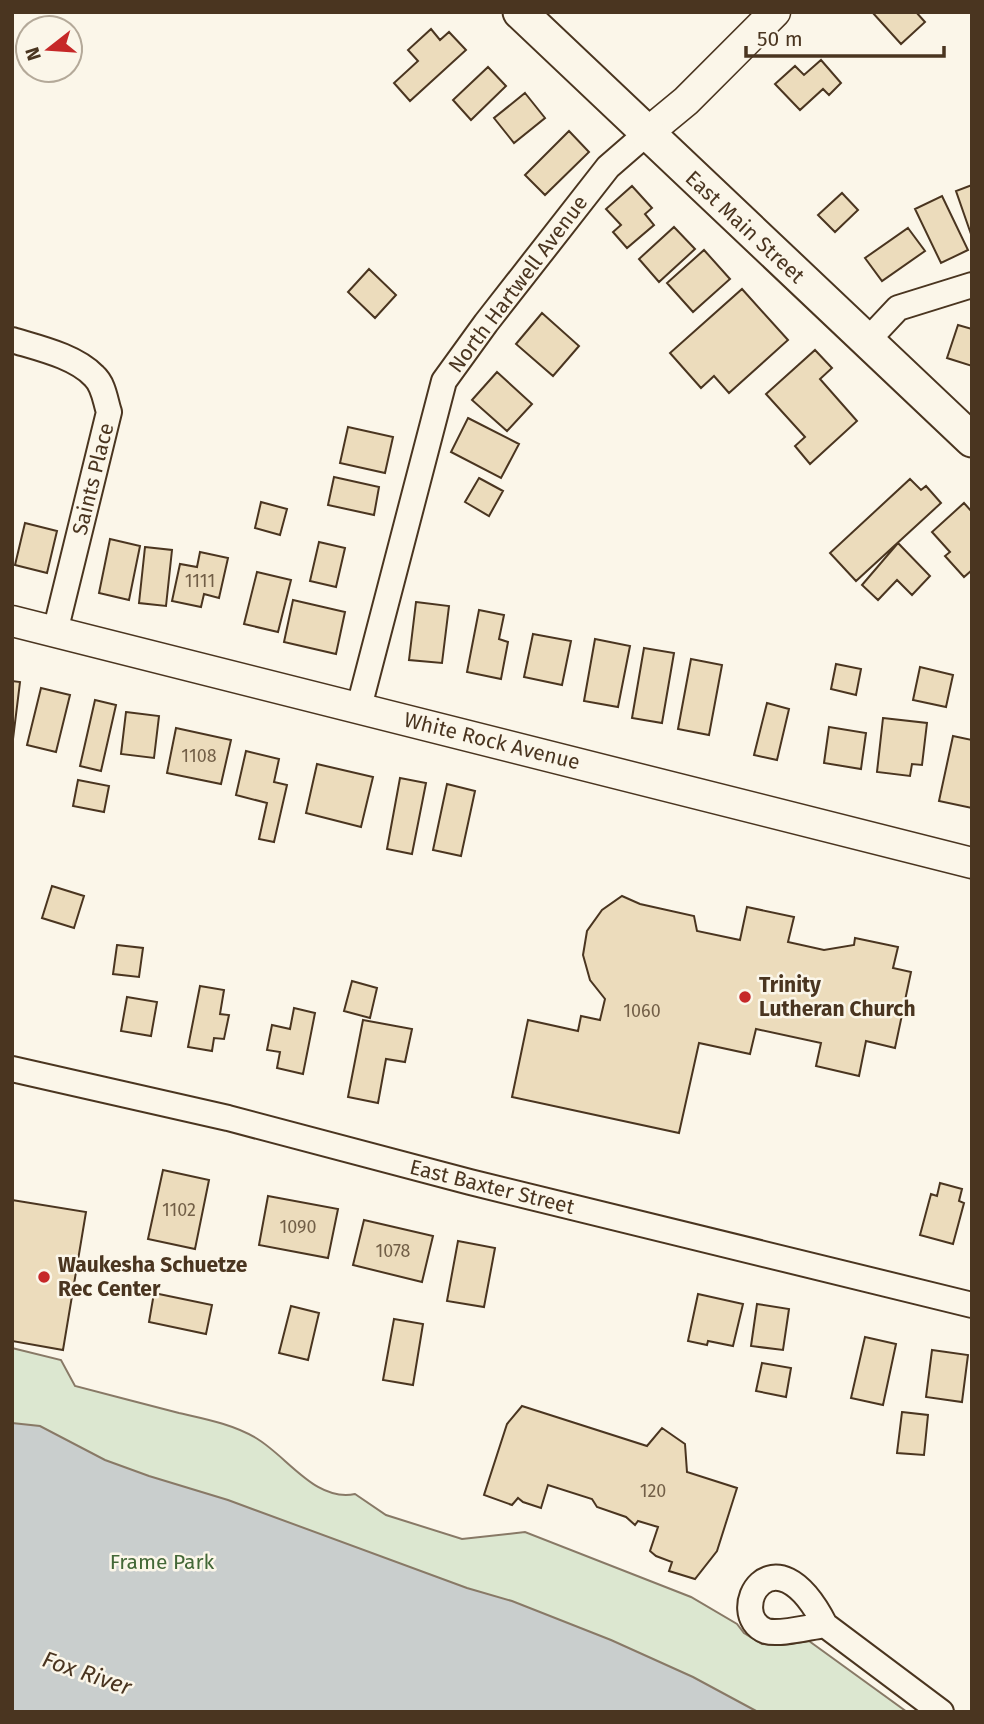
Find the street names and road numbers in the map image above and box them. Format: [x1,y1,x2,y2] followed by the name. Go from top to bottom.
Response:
[680,165,810,289] street label: East Main Street
[443,190,593,378] street label: North Hartwell Avenue
[67,420,119,538] street label: Saints Place
[401,707,583,775] street label: White Rock Avenue
[407,1154,577,1220] street label: East Baxter Street

